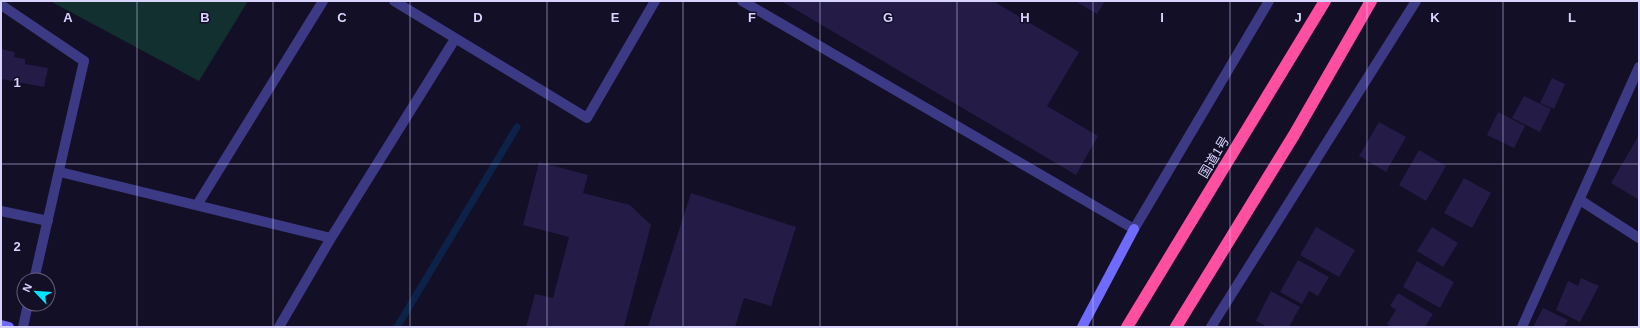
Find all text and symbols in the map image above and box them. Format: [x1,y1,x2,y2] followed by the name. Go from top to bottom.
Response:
[63,10,73,25] text: A
[200,10,210,25] text: B
[337,10,347,25] text: C
[473,10,483,25] text: D
[611,10,620,25] text: E
[748,10,756,25] text: F
[883,10,893,25] text: G
[1020,10,1030,25] text: H
[1160,10,1164,25] text: I
[1294,10,1302,25] text: J
[1430,10,1440,25] text: K
[1568,10,1576,25] text: L
[13,75,21,90] text: 1
[1196,133,1232,181] street label: 国道1号
[13,239,21,254] text: 2
[16,272,56,312] north arrow
[20,282,34,294] text: N

